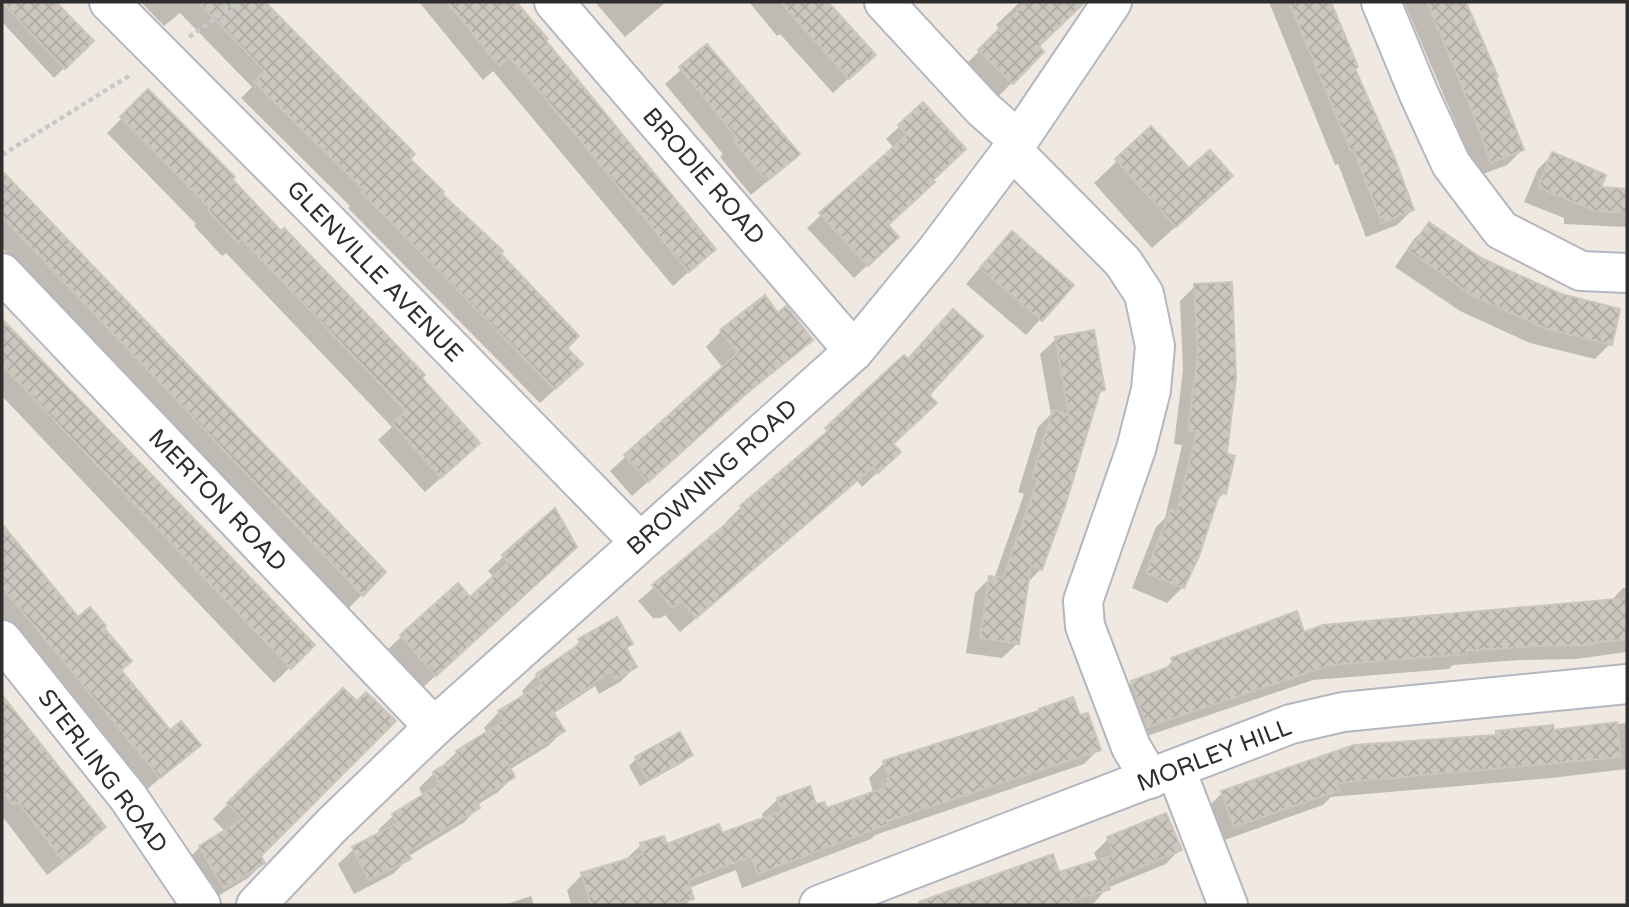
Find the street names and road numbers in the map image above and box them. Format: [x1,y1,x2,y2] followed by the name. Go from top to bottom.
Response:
[636,102,771,251] street label: BRODIE ROAD
[281,175,469,368] street label: GLENVILLE AVENUE
[621,393,804,562] street label: BROWNING ROAD
[142,423,293,578] street label: MERTON ROAD
[32,684,174,859] street label: STERLING ROAD
[1133,713,1296,798] street label: MORLEY HILL

